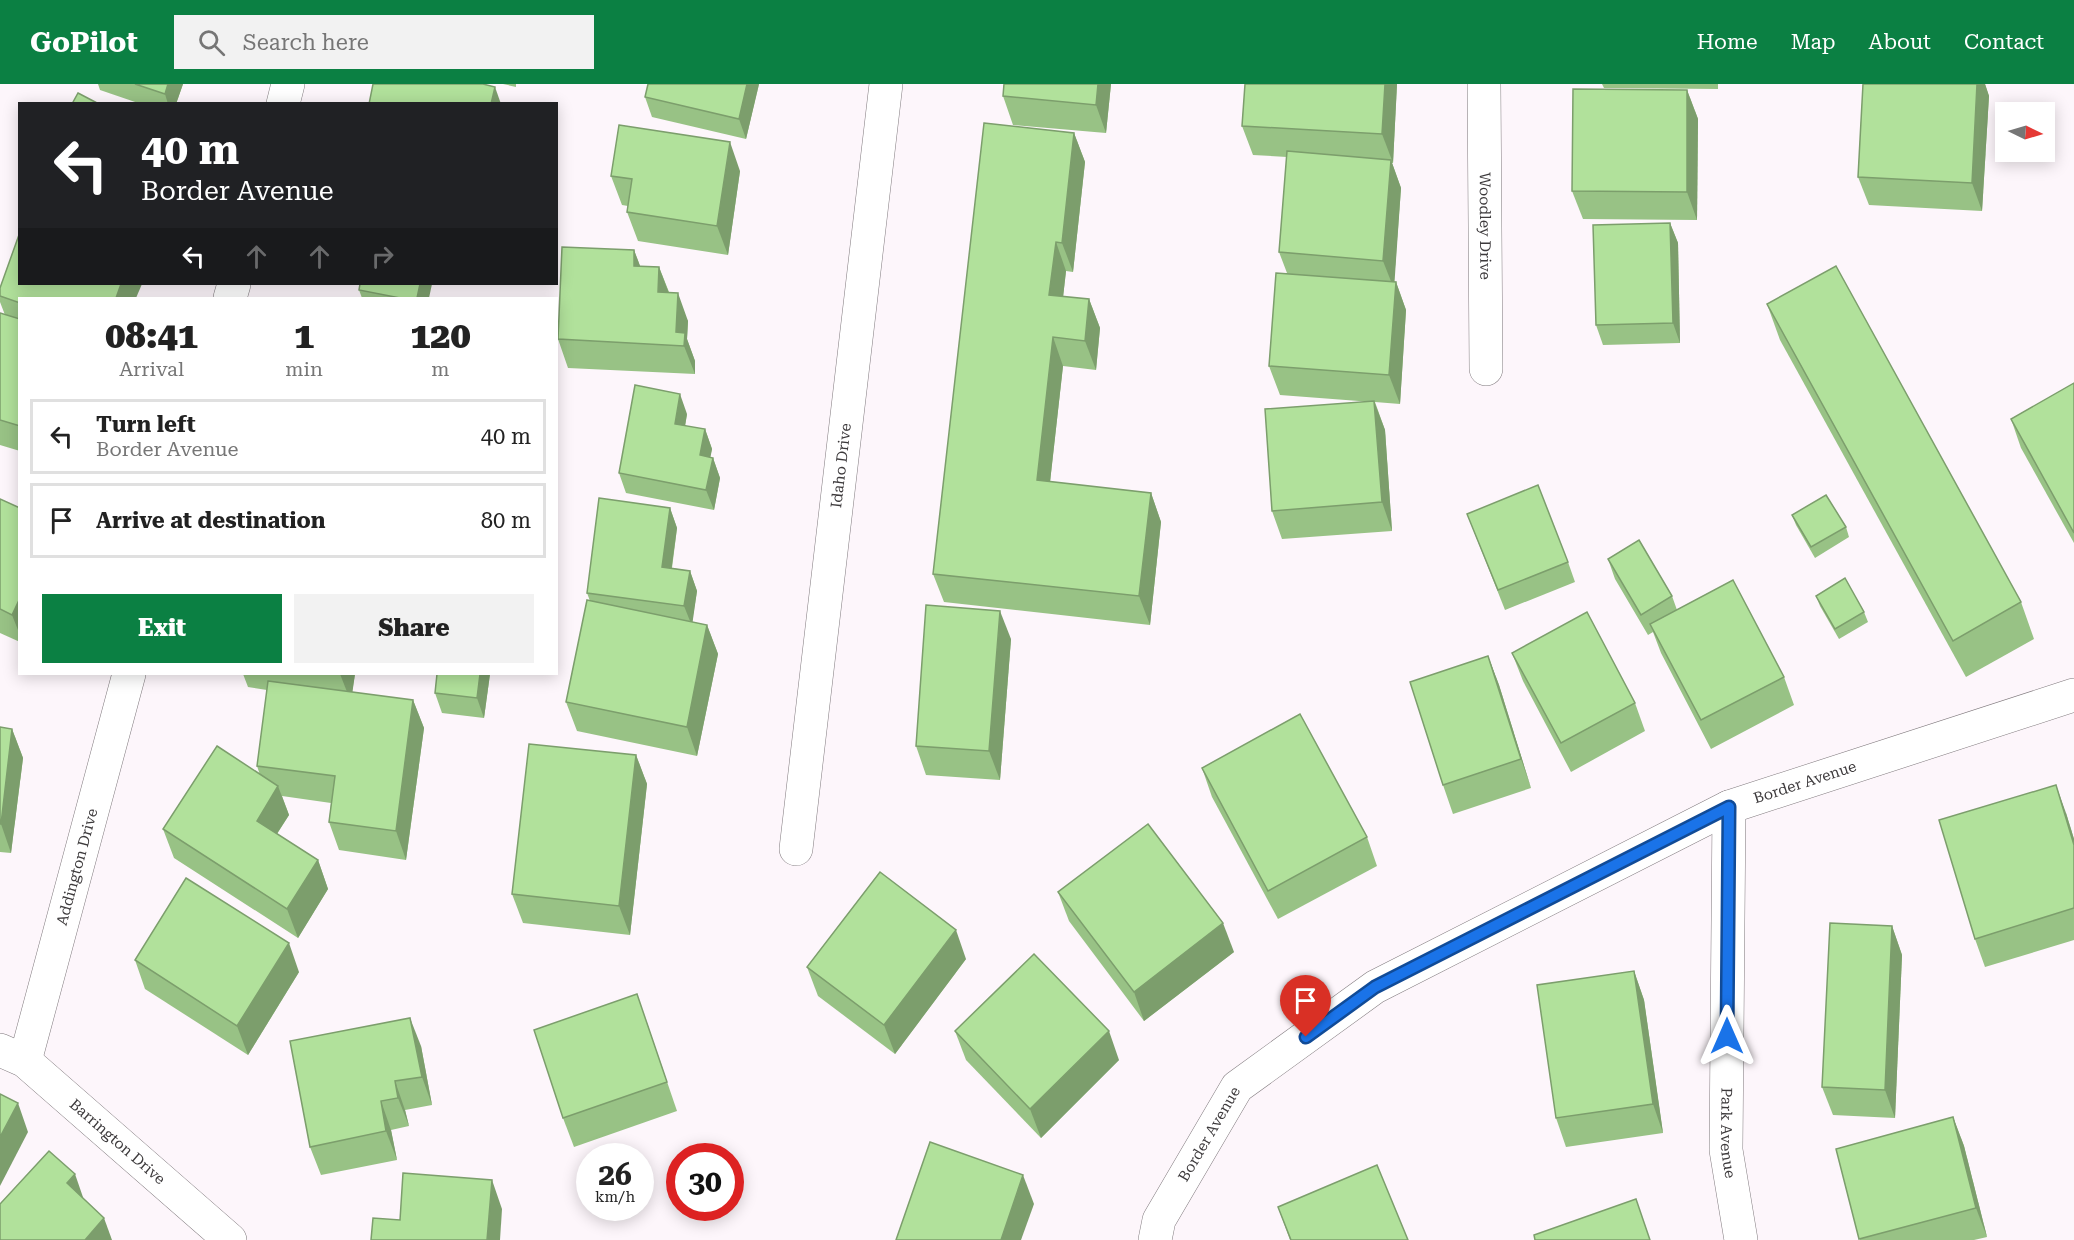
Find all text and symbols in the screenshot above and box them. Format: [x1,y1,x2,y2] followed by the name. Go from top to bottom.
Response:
[174,15,594,69] search box
[30,26,138,59] text: GoPilot
[195,26,228,59] icon: search
[243,30,369,55] text: Search here
[1697,30,1758,54] text: Home
[1791,30,1836,54] text: Map
[1869,30,1931,54] text: About
[1964,30,2044,54] text: Contact
[1995,102,2055,162] north arrow
[1995,102,2055,162] map controls
[141,125,239,174] text: 40 m
[42,126,120,204] icon: left
[1476,172,1494,280] street label: Woodley Drive
[141,175,333,207] text: Border Avenue
[177,240,210,273] icon: left
[240,240,273,273] icon: ahead
[303,240,336,273] icon: ahead
[366,240,399,273] icon: right
[105,315,198,357] text: 08:41
[294,315,314,357] text: 1
[410,315,471,357] text: 120
[119,357,184,381] text: Arrival
[285,357,323,381] text: min
[431,357,450,381] text: m
[96,412,196,437] text: Turn left
[45,420,78,453] icon: left
[827,422,855,509] street label: Idaho Drive
[481,424,531,449] text: 40 m
[96,437,239,461] text: Border Avenue
[45,504,78,537] icon: arrive
[96,508,325,533] text: Arrive at destination
[481,508,531,533] text: 80 m
[42,594,282,663] button: Exit
[294,594,534,663] button: Share
[1751,757,1859,807] street label: Border Avenue
[53,806,101,927] street label: Addington Drive
[1280,975,1331,1037] pin
[1289,984,1322,1017] icon: arrive
[1695,1004,1759,1068] position arrow
[1175,1083,1244,1185] street label: Border Avenue
[1717,1088,1740,1179] street label: Park Avenue
[66,1095,169,1188] street label: Barrington Drive
[666,1143,744,1221] speed limit sign: 30
[598,1157,632,1192] text: 26
[595,1188,635,1206] text: km/h

